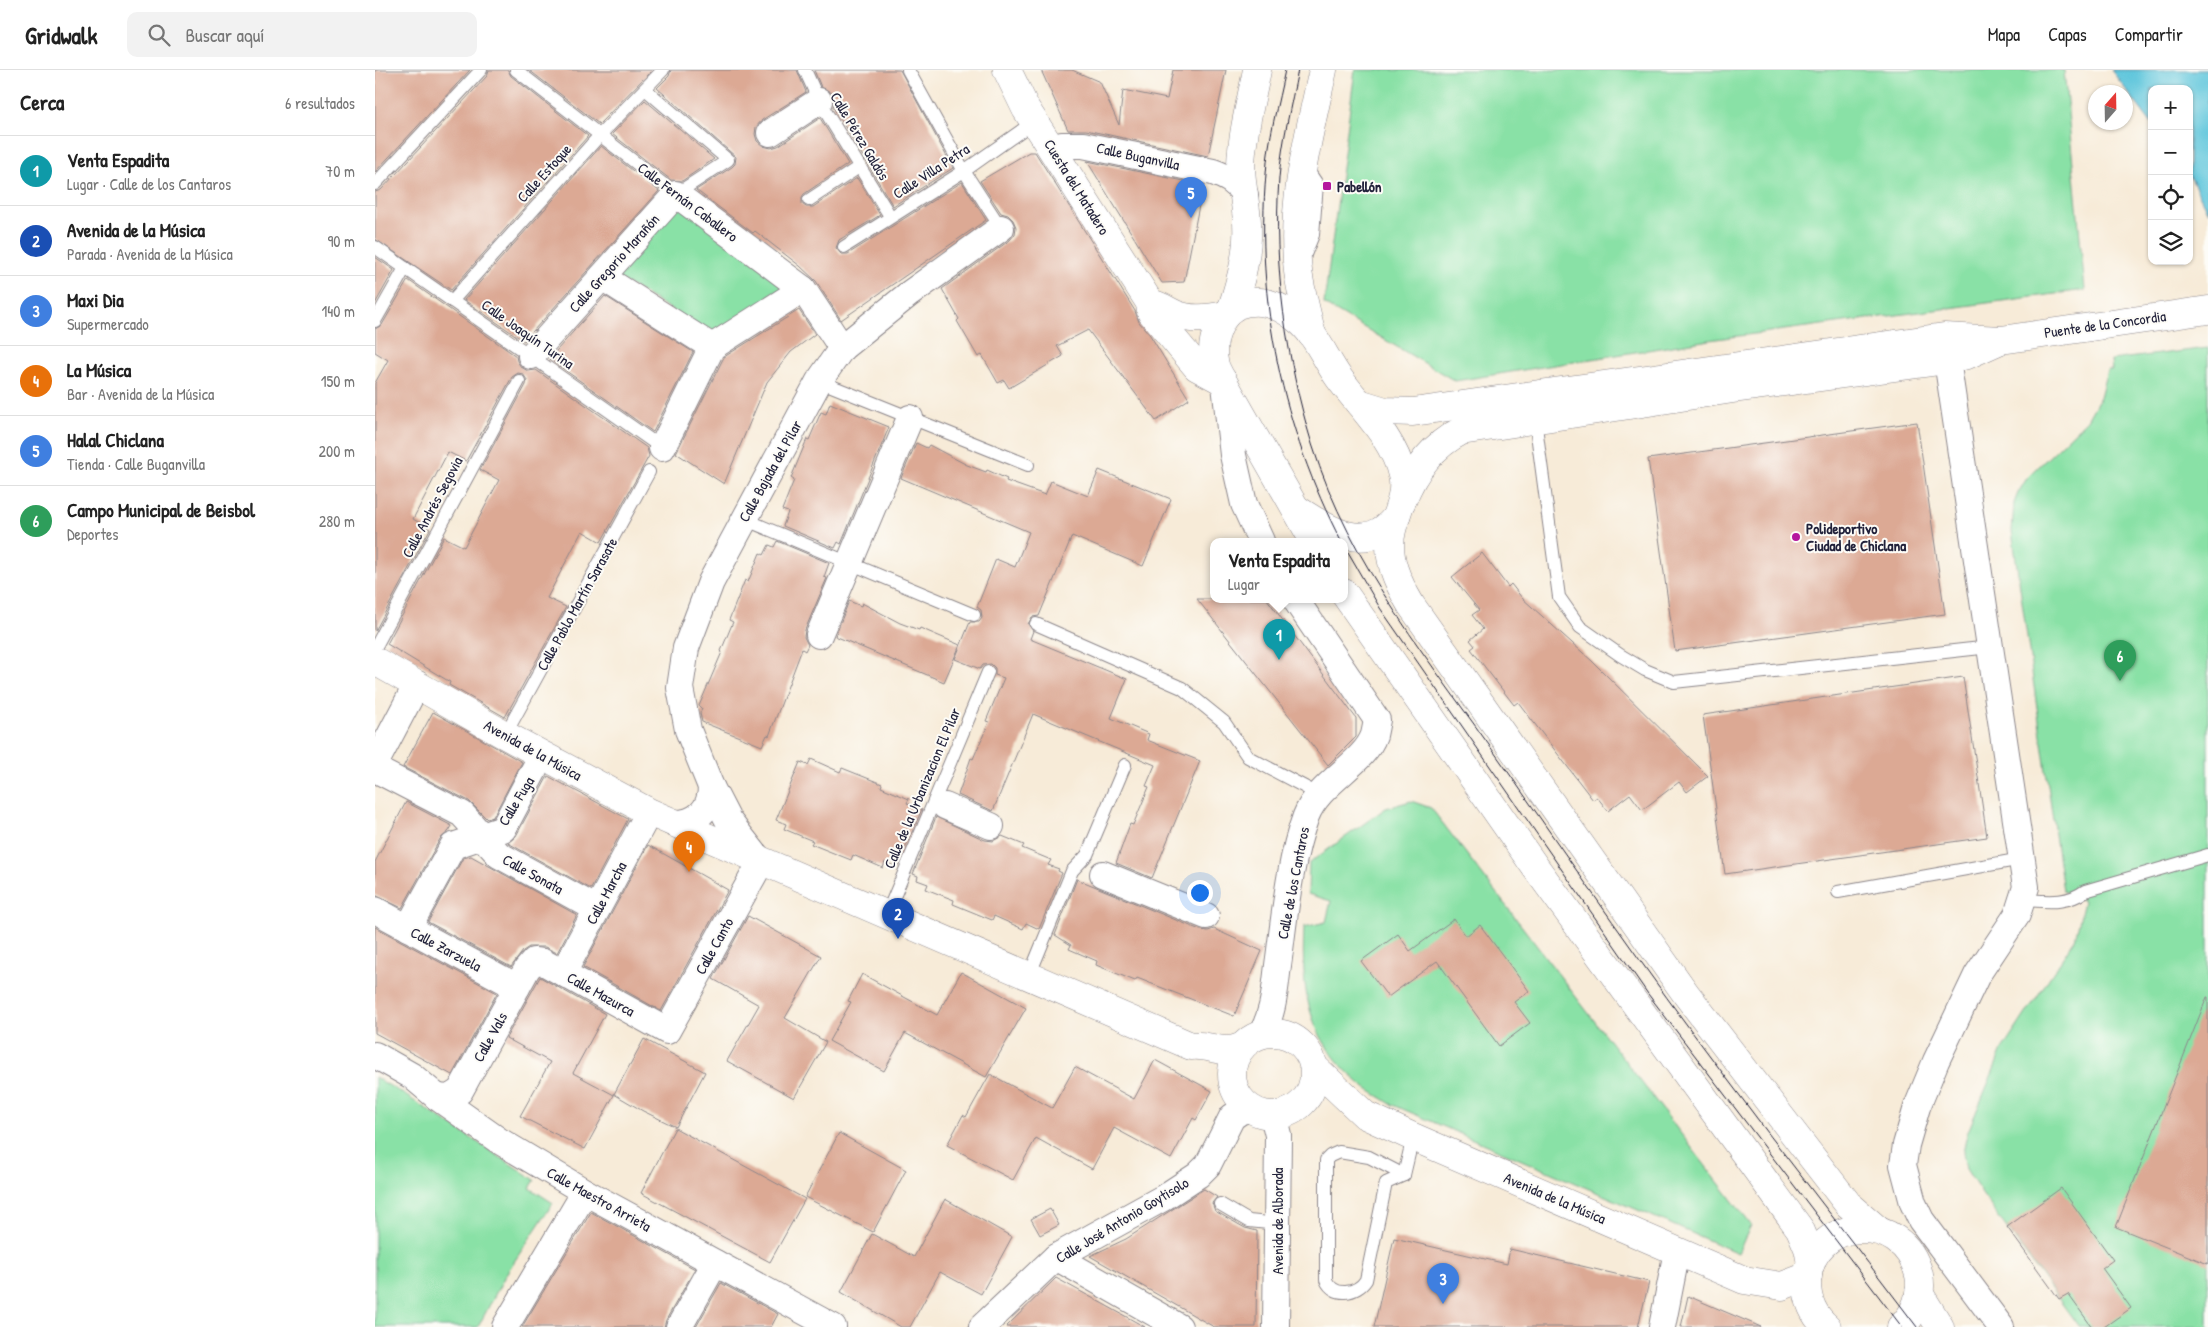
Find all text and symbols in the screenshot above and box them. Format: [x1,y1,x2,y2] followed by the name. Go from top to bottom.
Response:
[127,12,477,57] search box
[25,19,97,51] text: Gridwalk
[145,21,173,49] icon: search
[185,22,265,48] text: Buscar aquí
[1988,22,2020,47] text: Mapa
[2048,22,2087,47] text: Capas
[2115,22,2183,47] text: Compartir
[2088,85,2133,130] north arrow
[2148,85,2193,265] map controls
[2148,85,2193,130] button: +
[20,88,64,117] text: Cerca
[825,88,895,184] street label: Calle Pérez Galdós
[285,92,355,114] text: 6 resultados
[2148,130,2193,175] button: −
[1039,135,1115,239] street label: Cuesta del Matadero
[1094,137,1182,175] street label: Calle Buganvilla
[889,138,974,204] street label: Calle Villa Petra
[512,139,576,207] street label: Calle Estoque
[67,147,169,173] text: Venta Espadita
[633,157,743,247] street label: Calle Fernán Caballero
[33,160,39,182] text: 1
[325,160,355,182] text: 70 m
[67,173,231,195] text: Lugar · Calle de los Cantaros
[2148,175,2193,220] button: locate
[1337,176,1382,197] place label: Pabellón
[1175,177,1207,218] pin: 5
[1321,180,1333,192] marker: Pabellón
[564,209,664,317] street label: Calle Gregorio Marañón
[67,217,205,243] text: Avenida de la Música
[2148,220,2193,265] button: layers
[32,230,40,252] text: 2
[327,230,355,252] text: 90 m
[67,243,233,265] text: Parada · Avenida de la Música
[67,287,124,313] text: Maxi Dia
[477,294,579,374] street label: Calle Joaquín Turina
[32,300,40,322] text: 3
[321,300,355,322] text: 140 m
[2043,305,2167,343] street label: Puente de la Concordia
[67,313,149,335] text: Supermercado
[67,357,131,383] text: La Música
[33,370,39,392] text: 4
[321,370,355,392] text: 150 m
[67,383,214,405] text: Bar · Avenida de la Música
[733,416,807,526] street label: Calle Bajada del Pilar
[67,427,164,453] text: Halal Chiclana
[33,440,39,462] text: 5
[319,440,355,462] text: 200 m
[67,453,205,475] text: Tienda · Calle Buganvilla
[397,453,468,561] street label: Calle Andrés Segovia
[67,497,255,523] text: Campo Municipal de Beisbol
[33,510,39,532] text: 6
[319,510,355,532] text: 280 m
[1806,518,1906,556] place label: Polideportivo Ciudad de Chiclana
[67,523,118,545] text: Deportes
[1790,531,1802,543] marker: Polideportivo Ciudad de Chiclana
[532,534,622,674] street label: Calle Pablo Martín Sarasate
[1210,538,1348,603] popup
[1228,547,1330,573] text: Venta Espadita
[1228,573,1260,595] text: Lugar
[1263,619,1295,660] pin: 1
[2104,640,2136,681] pin: 6
[879,704,966,872] street label: Calle de la Urbanizacion El Pilar
[480,714,586,786] street label: Avenida de la Música
[493,772,539,830] street label: Calle Fuga
[1272,825,1314,941] street label: Calle de los Cantaros
[673,831,705,872] pin: 4
[499,849,567,899] street label: Calle Sonata
[581,858,631,928] street label: Calle Marcha
[1187,880,1213,906] your location
[882,898,914,939] pin: 2
[690,914,738,978] street label: Calle Canto
[407,922,485,977] street label: Calle Zarzuela
[563,967,639,1021] street label: Calle Mazurca
[468,1008,512,1066] street label: Calle Vals
[543,1162,655,1236] street label: Calle Maestro Arrieta
[1267,1167,1288,1274] street label: Avenida de Alborada
[1501,1167,1609,1229] street label: Avenida de la Música
[1052,1172,1192,1268] street label: Calle José Antonio Goytisolo
[1427,1263,1459,1304] pin: 3

